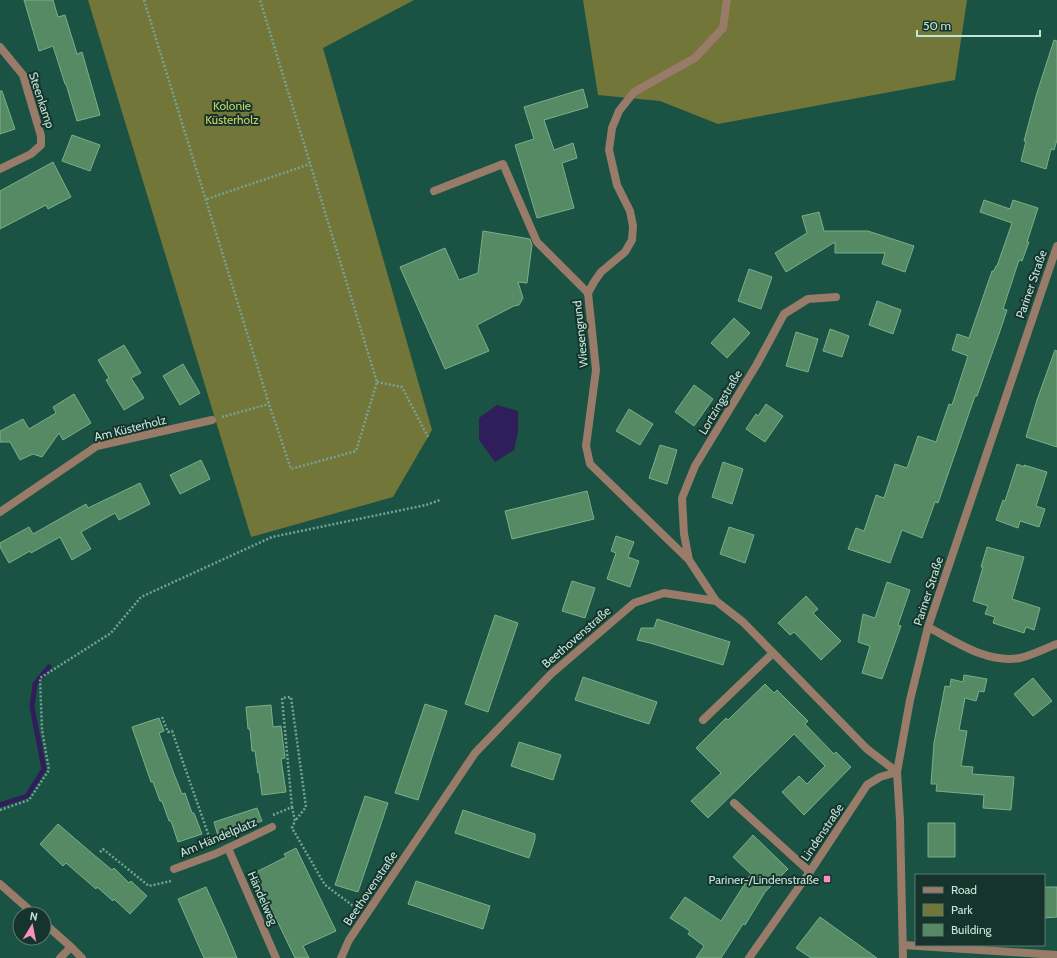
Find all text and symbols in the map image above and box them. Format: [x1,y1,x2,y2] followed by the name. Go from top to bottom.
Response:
[917,12,1040,38] scale bar
[923,18,951,33] text: 50 m
[26,70,58,130] street label: Steenkamp
[205,98,259,127] park label: Kolonie Küsterholz
[1012,248,1050,320] street label: Pariner Straße
[569,300,591,368] street label: Wiesengrund
[695,367,745,437] street label: Lortzingstraße
[92,412,168,444] street label: Am Küsterholz
[910,555,946,627] street label: Pariner Straße
[538,603,614,671] street label: Beethovenstraße
[797,800,847,864] street label: Lindenstraße
[177,814,259,860] street label: Am Händelplatz
[340,848,400,928] street label: Beethovenstraße
[245,869,282,928] street label: Händelweg
[709,872,819,887] place label: Pariner-/Lindenstraße
[822,874,832,884] marker: Pariner-/Lindenstraße
[915,874,1045,946] legend
[951,882,977,897] text: Road
[951,902,973,917] text: Park
[12,906,52,946] north arrow
[29,909,39,924] text: N
[951,922,993,937] text: Building

